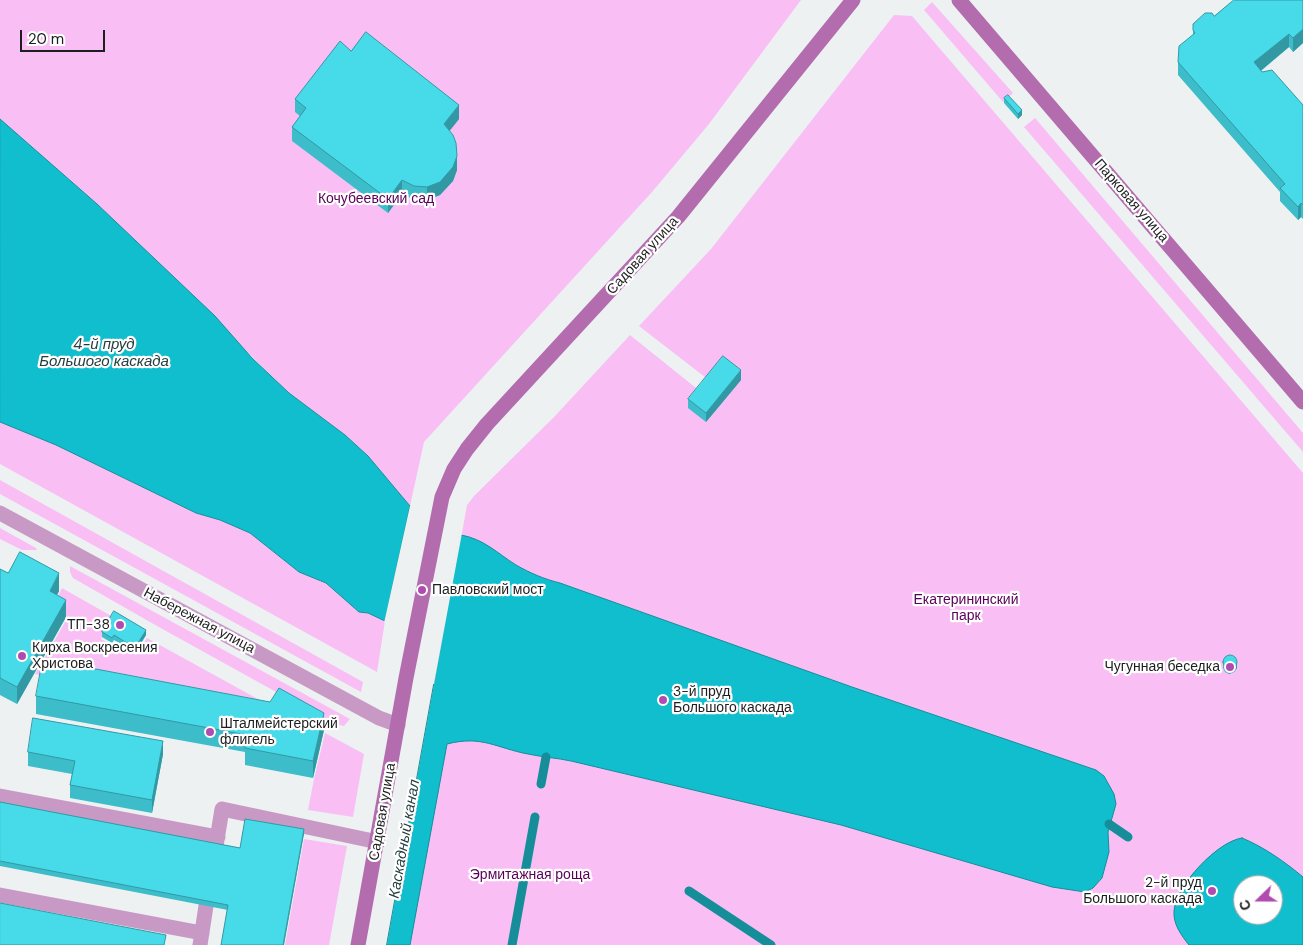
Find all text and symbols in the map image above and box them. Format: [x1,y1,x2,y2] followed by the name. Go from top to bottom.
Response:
[22,20,108,52] scale bar
[28,29,64,49] text: 20 m
[1090,156,1172,246] street label: Парковая улица
[318,191,434,207] park label: Кочубеевский сад
[604,214,682,298] street label: Садовая улица
[39,336,169,371] water label: 4-й пруд Большого каскада
[432,582,544,598] place label: Павловский мост
[416,584,428,596] marker: Павловский мост
[140,585,258,657] street label: Набережная улица
[914,592,1018,624] park label: Екатерининский парк
[67,617,110,633] place label: ТП-38
[114,619,126,631] marker: ТП-38
[32,640,158,672] place label: Кирха Воскресения Христова
[16,650,28,662] marker: Кирха Воскресения Христова
[1104,659,1220,675] place label: Чугунная беседка
[1224,661,1236,673] marker: Чугунная беседка
[673,684,792,716] place label: 3-й пруд Большого каскада
[657,694,669,706] marker: 3-й пруд Большого каскада
[220,716,338,749] place label: Шталмейстерский флигель
[204,726,216,738] marker: Шталмейстерский флигель
[366,762,400,862] street label: Садовая улица
[386,778,424,900] water label: Каскадный канал
[470,867,590,883] park label: Эрмитажная роща
[1083,875,1202,908] place label: 2-й пруд Большого каскада
[1233,875,1283,925] north arrow
[1206,885,1218,897] marker: 2-й пруд Большого каскада
[1235,897,1255,913] text: С

